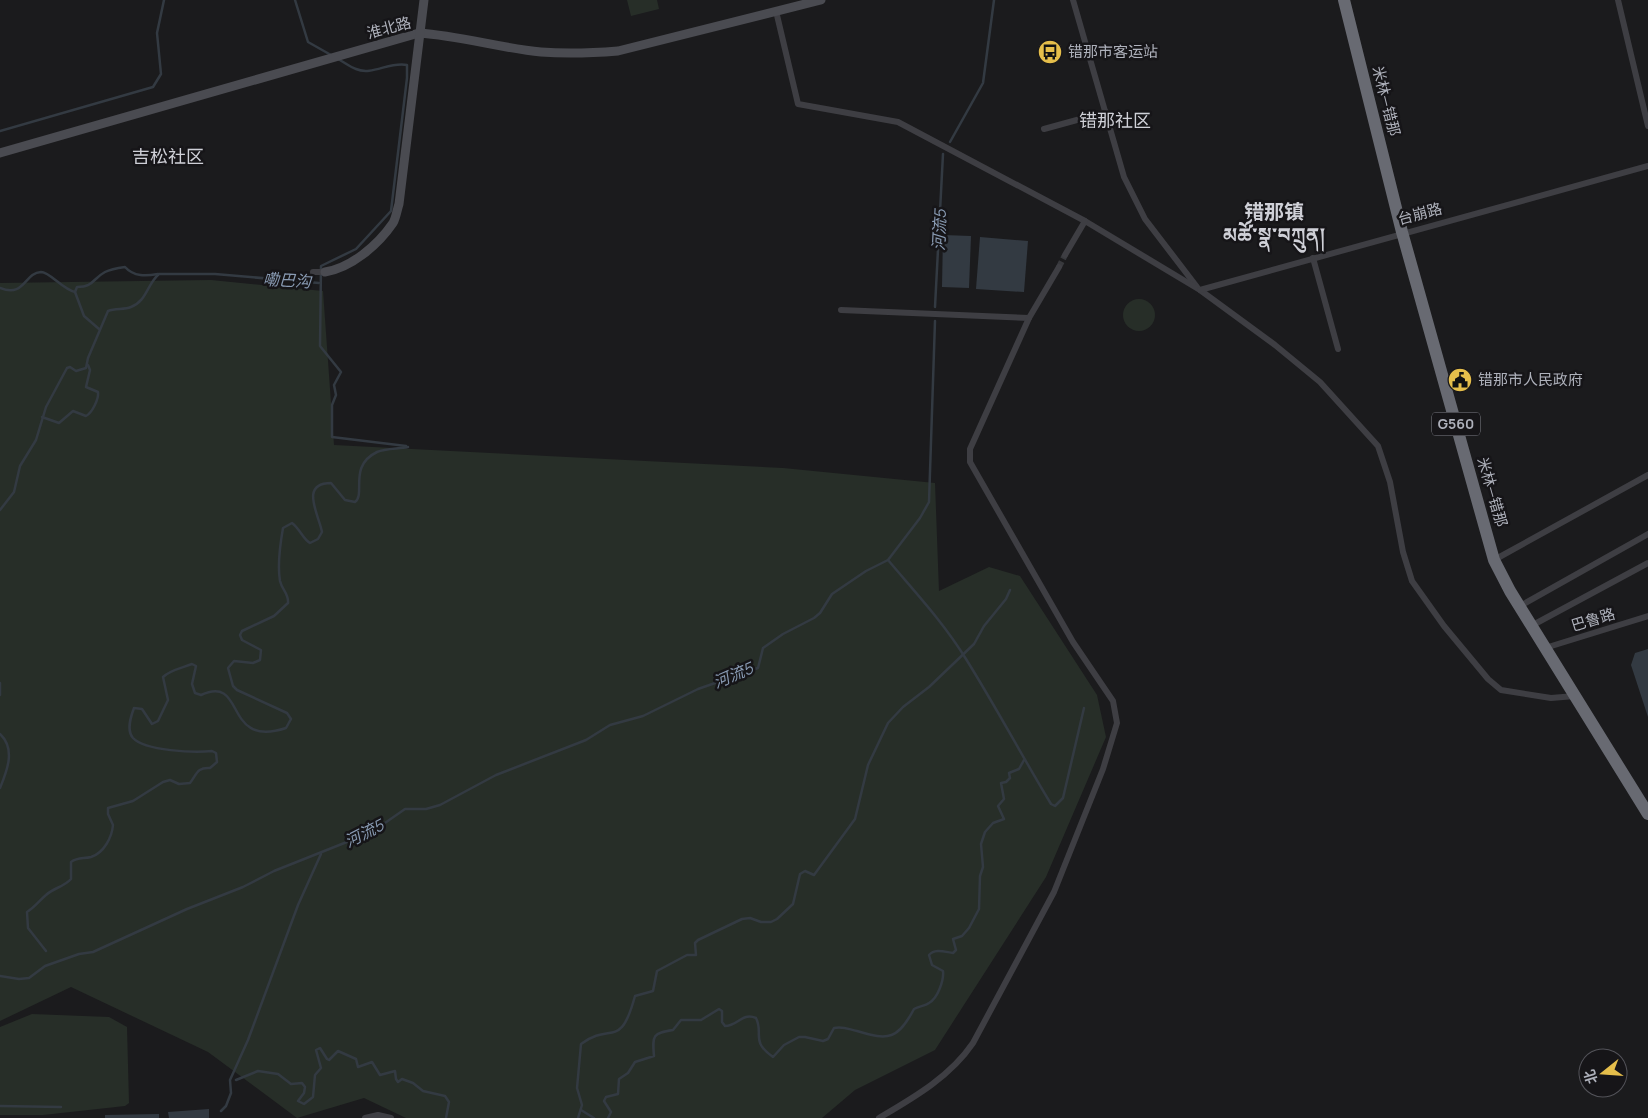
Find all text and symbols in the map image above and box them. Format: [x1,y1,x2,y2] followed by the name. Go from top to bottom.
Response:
[364,12,413,43] street label: 淮北路
[1037,39,1063,65] bus stop icon: 错那市客运站
[1068,41,1158,62] place label: 错那市客运站
[1368,64,1405,138] street label: 米林—错那
[1079,108,1151,132] district label: 错那社区
[132,144,204,168] district label: 吉松社区
[1223,198,1325,253] district label: 错那镇 མཚོ་སྣ་བཀྲུན།
[1395,198,1444,229] street label: 台崩路
[927,207,951,251] water label: 河流5
[262,268,314,292] water label: 嘞巴沟
[1447,367,1473,393] public building icon: 错那市人民政府
[1478,369,1583,390] place label: 错那市人民政府
[1432,412,1480,436] road number: G560
[1473,455,1512,529] street label: 米林—错那
[1568,603,1617,636] street label: 巴鲁路
[710,656,758,693] water label: 河流5
[341,813,389,852] water label: 河流5
[1578,1048,1628,1098] north arrow
[1579,1067,1601,1086] text: 北

